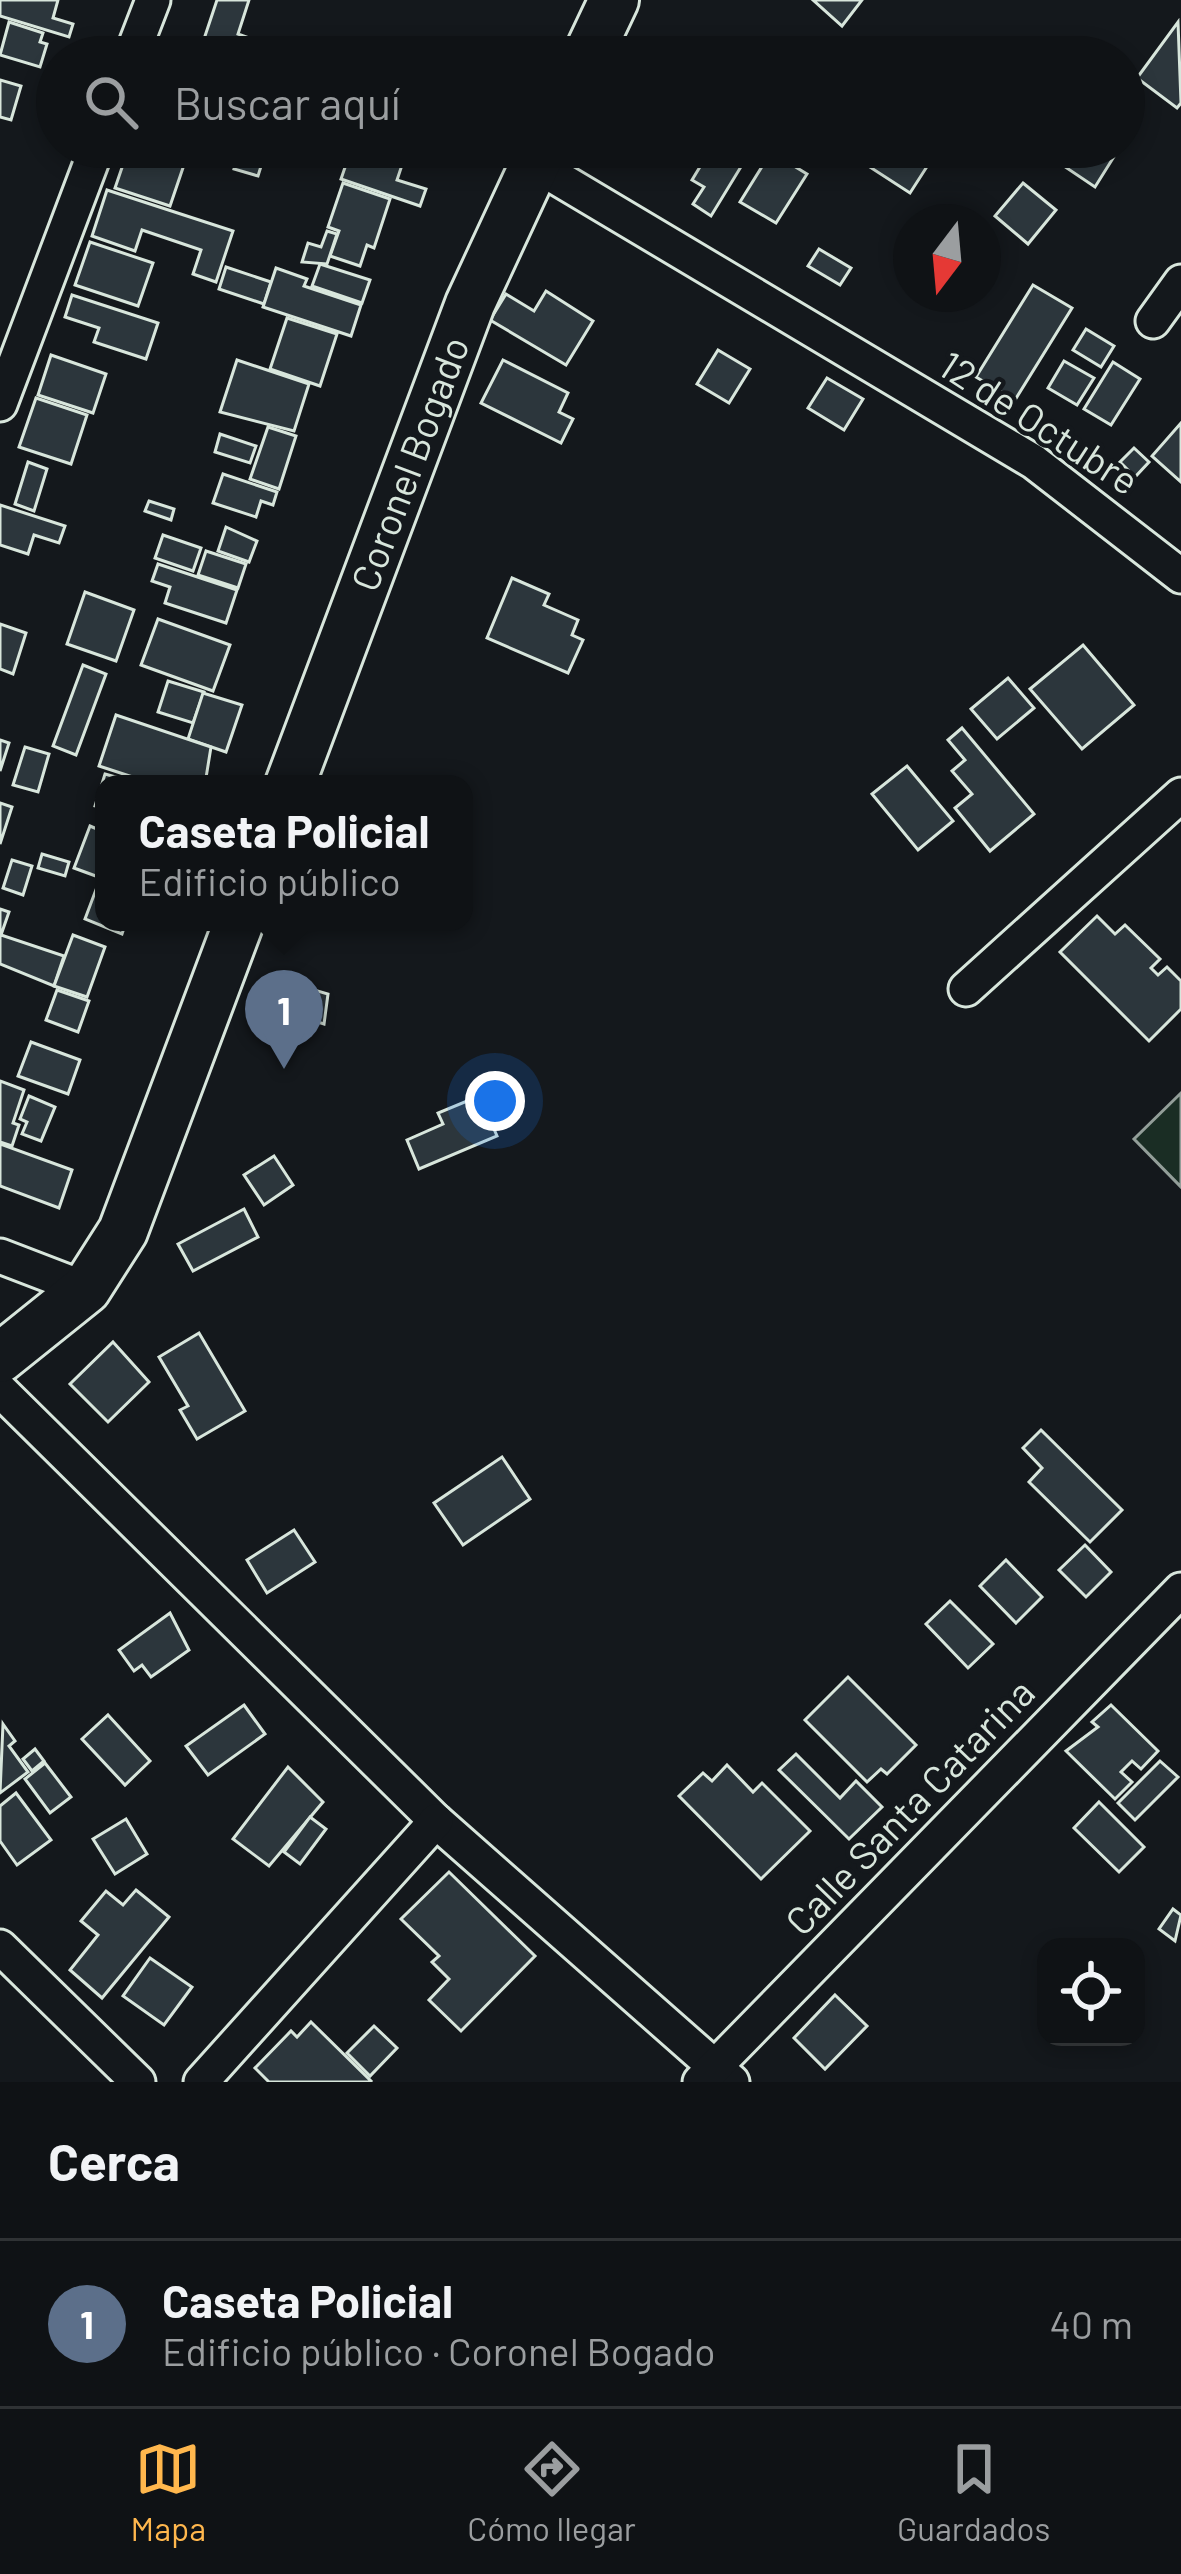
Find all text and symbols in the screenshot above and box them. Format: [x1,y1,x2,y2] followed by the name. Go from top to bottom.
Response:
[36,36,1145,168] search box
[78,69,144,135] icon: search
[174,75,401,129] text: Buscar aquí
[893,204,1001,312] north arrow
[340,330,478,597] street label: Coronel Bogado
[931,340,1148,504] street label: 12 de Octubre
[95,775,473,931] popup
[139,803,429,857] text: Caseta Policial
[139,857,401,904] text: Edificio público
[245,970,323,1069] pin: 1
[465,1071,525,1131] your location
[775,1668,1043,1944] street label: Calle Santa Catarina
[1037,1938,1145,2046] map controls
[1037,1938,1145,2046] button: locate
[48,2130,180,2191] text: Cerca
[162,2273,453,2327] text: Caseta Policial
[80,2300,94,2347] text: 1
[1049,2300,1133,2347] text: 40 m
[162,2327,715,2374] text: Edificio público · Coronel Bogado
[131,2436,206,2548] tab: Mapa
[467,2436,636,2548] tab: Cómo llegar
[897,2436,1050,2548] tab: Guardados

